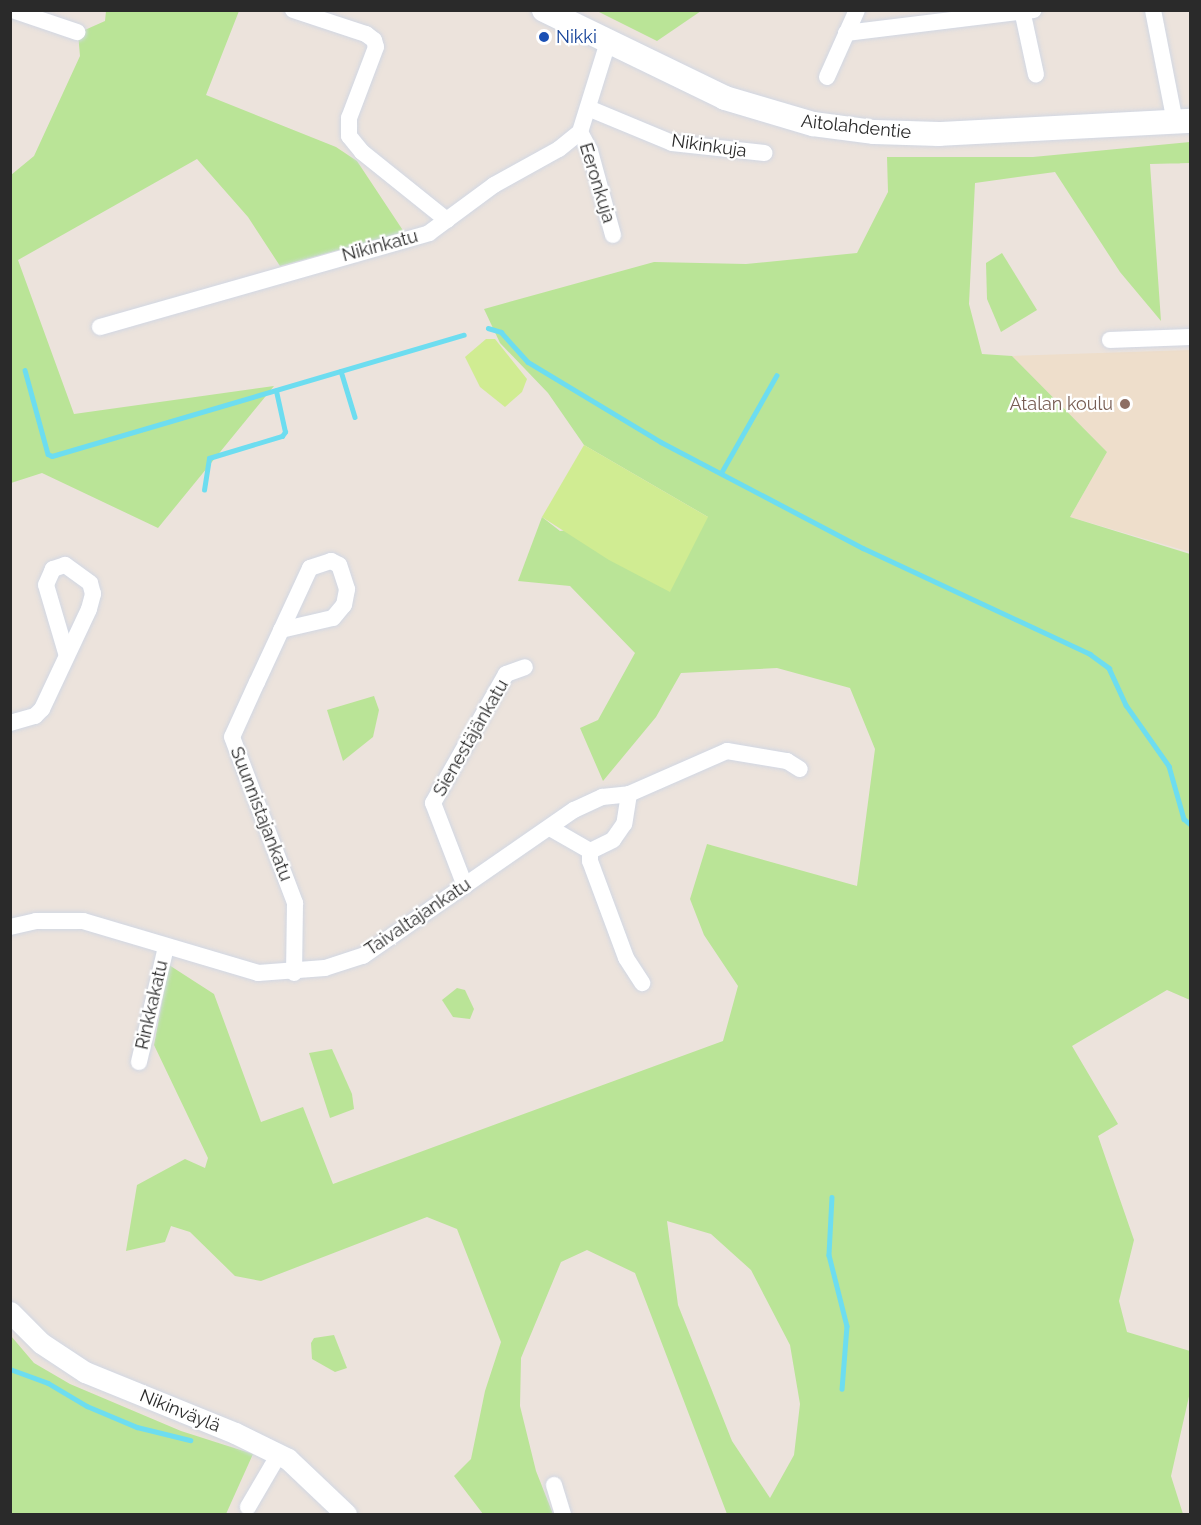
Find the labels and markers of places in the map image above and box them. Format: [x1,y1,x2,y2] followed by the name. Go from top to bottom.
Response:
[556,26,597,48] place label: Nikki
[537,30,551,44] marker: Nikki
[1010,393,1113,415] place label: Atalan koulu
[1118,397,1132,411] marker: Atalan koulu

